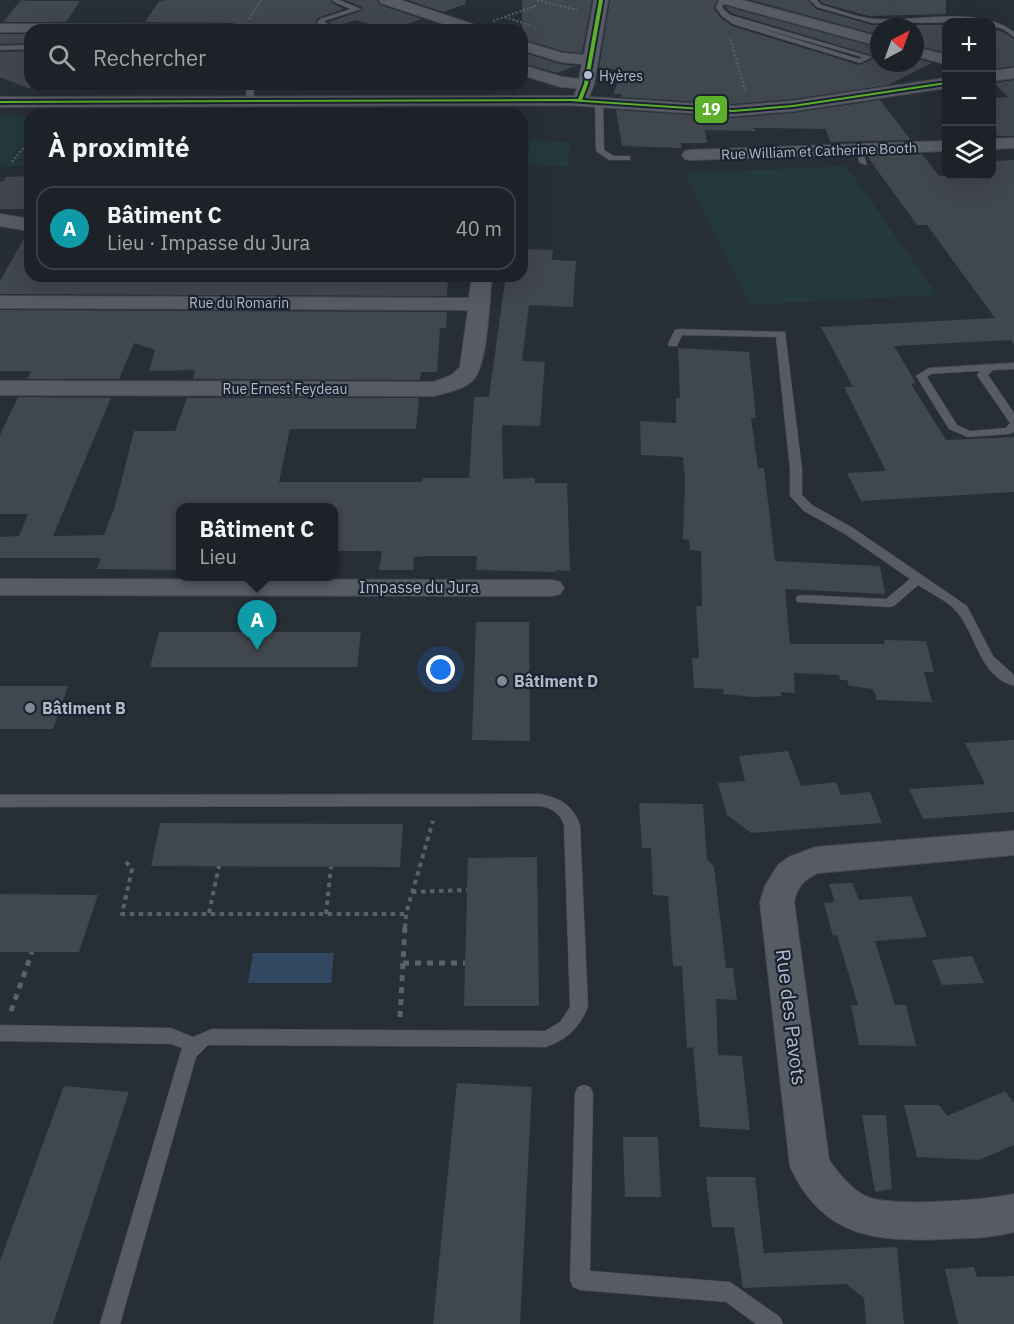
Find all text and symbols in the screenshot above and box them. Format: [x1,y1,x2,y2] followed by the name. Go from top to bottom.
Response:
[870,18,924,72] north arrow
[942,18,996,180] map controls
[942,18,996,72] button: +
[24,24,528,90] search box
[45,41,78,74] icon: search
[93,43,206,72] text: Rechercher
[599,67,643,85] place label: Hyères
[582,69,594,81] marker: Hyères
[942,72,996,126] button: −
[694,95,728,124] line badge: 19
[701,99,721,119] text: 19
[942,126,996,180] button: layers
[48,130,190,164] text: À proximité
[721,139,917,163] street label: Rue William et Catherine Booth
[107,200,222,229] text: Bâtiment C
[63,215,76,242] text: A
[456,215,502,242] text: 40 m
[107,229,310,256] text: Lieu · Impasse du Jura
[189,294,289,312] street label: Rue du Romarin
[222,380,348,398] street label: Rue Ernest Feydeau
[176,503,338,581] popup
[200,514,314,543] text: Bâtiment C
[200,543,237,570] text: Lieu
[359,577,479,597] street label: Impasse du Jura
[238,600,276,650] pin: A
[426,655,455,684] your location
[514,671,598,691] place label: Bâtiment D
[495,674,509,688] marker: Bâtiment D
[42,698,126,718] place label: Bâtiment B
[23,701,37,715] marker: Bâtiment B
[770,947,813,1087] street label: Rue des Pavots

